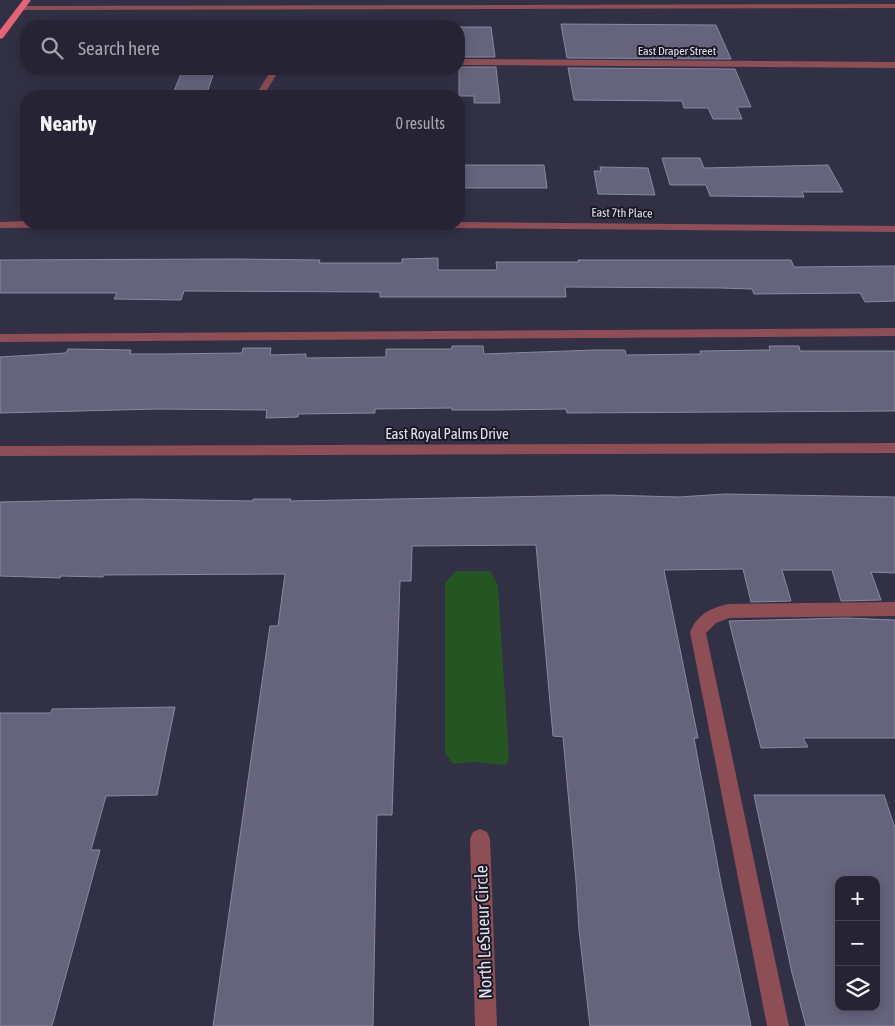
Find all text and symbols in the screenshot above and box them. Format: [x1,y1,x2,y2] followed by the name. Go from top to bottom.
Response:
[20,20,465,75] search box
[38,34,66,62] icon: search
[78,37,160,59] text: Search here
[638,44,717,58] street label: East Draper Street
[40,111,96,135] text: Nearby
[395,114,445,132] text: 0 results
[591,205,653,221] street label: East 7th Place
[385,425,509,442] street label: East Royal Palms Drive
[470,865,496,999] street label: North LeSueur Circle
[835,876,880,1011] map controls
[835,876,880,921] button: +
[835,921,880,966] button: −
[835,966,880,1011] button: layers

